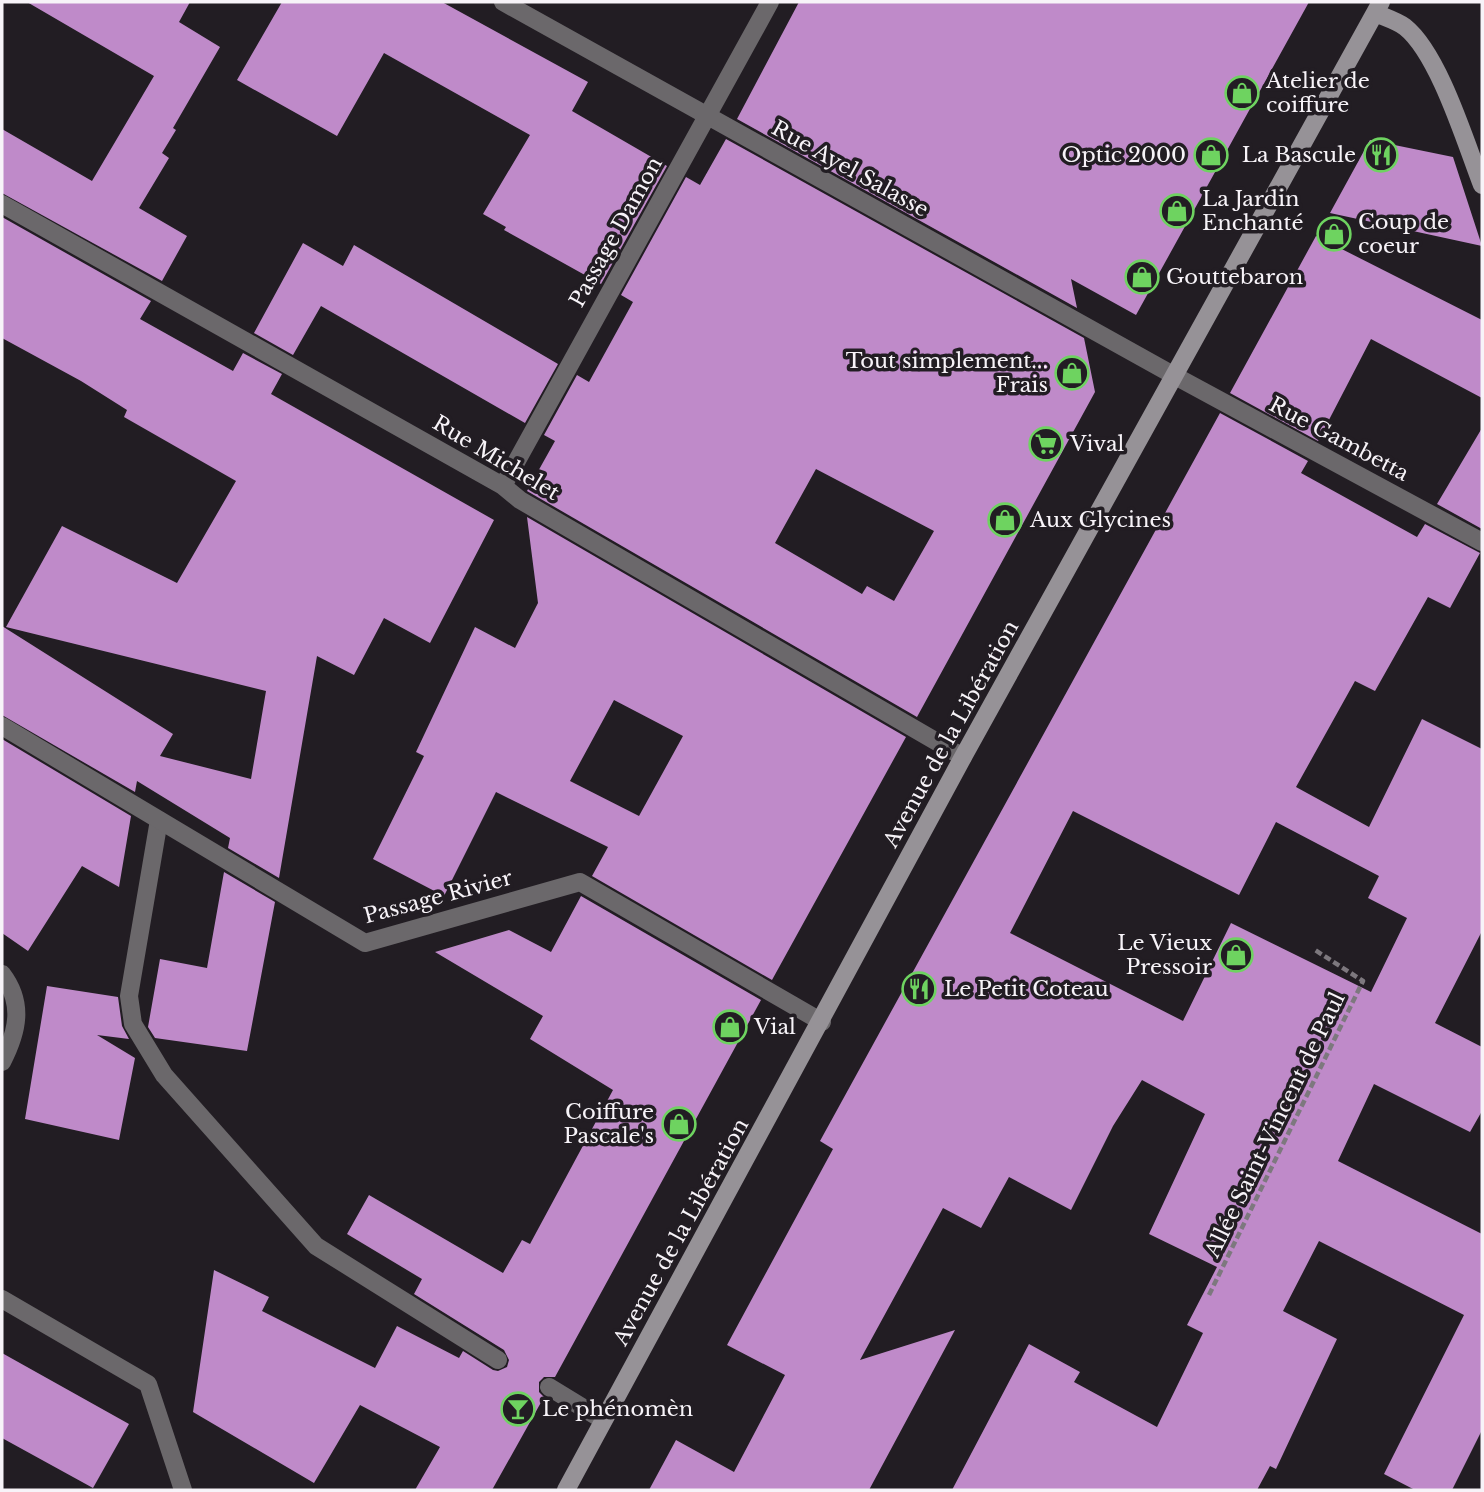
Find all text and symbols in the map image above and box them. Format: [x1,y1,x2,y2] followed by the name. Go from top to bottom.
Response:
[1265,68,1370,118] place label: Atelier de coiffure
[1223,74,1261,112] shop icon: Atelier de coiffure
[767,115,933,223] street label: Rue Ayel Salasse
[1192,136,1230,174] shop icon: Optic 2000
[1362,136,1400,174] restaurant icon: La Bascule
[1062,142,1186,168] place label: Optic 2000
[1242,142,1356,168] place label: La Bascule
[564,152,668,312] street label: Passage Damon
[1202,186,1304,236] place label: La Jardin Enchanté
[1158,192,1196,230] shop icon: La Jardin Enchanté
[1358,209,1449,259] place label: Coup de coeur
[1315,215,1353,253] shop icon: Coup de coeur
[1123,258,1161,296] shop icon: Gouttebaron
[1166,264,1303,290] place label: Gouttebaron
[846,348,1048,398] place label: Tout simplement... Frais
[1053,354,1091,392] shop icon: Tout simplement... Frais
[1265,391,1414,487] street label: Rue Gambetta
[428,410,564,506] street label: Rue Michelet
[1027,425,1065,463] supermarket icon: Vival
[1069,431,1125,457] place label: Vival
[986,501,1024,539] shop icon: Aux Glycines
[1029,507,1171,533] place label: Aux Glycines
[877,616,1024,853] street label: Avenue de la Libération
[361,865,515,929] street label: Passage Rivier
[1117,930,1212,980] place label: Le Vieux Pressoir
[1217,936,1255,974] shop icon: Le Vieux Pressoir
[900,970,938,1008] restaurant icon: Le Petit Coteau
[944,976,1108,1002] place label: Le Petit Coteau
[1199,988,1351,1263] street label: Allée Saint-Vincent de Paul
[711,1008,749,1046] shop icon: Vial
[753,1014,796,1040] place label: Vial
[563,1099,654,1149] place label: Coiffure Pascale's
[660,1105,698,1143] shop icon: Coiffure Pascale's
[607,1114,754,1351] street label: Avenue de la Libération
[499,1390,537,1428] bar icon: Le phénomèn
[542,1396,693,1422] place label: Le phénomèn

